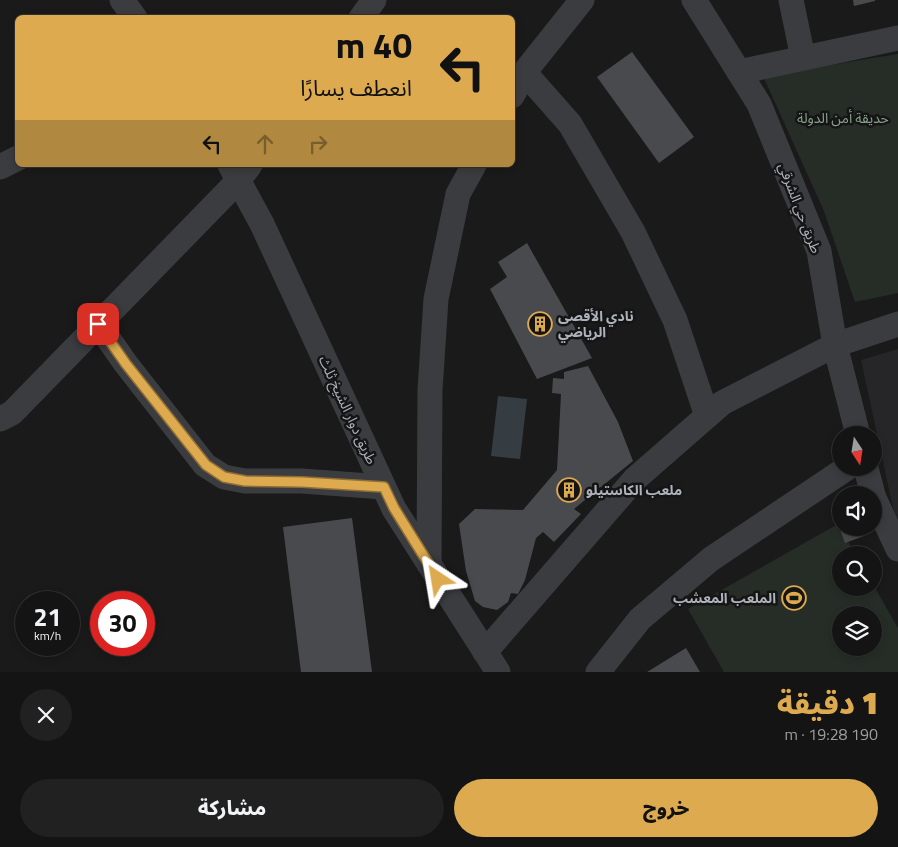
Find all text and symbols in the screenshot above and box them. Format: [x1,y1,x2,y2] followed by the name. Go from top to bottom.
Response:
[336,18,412,72] text: 40 m
[430,35,495,100] icon: left
[300,71,412,105] text: انعطف يسارًا
[797,107,889,128] park label: حديقة أمن الدولة
[198,130,226,158] icon: left
[251,130,279,158] icon: ahead
[304,130,332,158] icon: right
[772,160,827,257] street label: طريق حي الشرقي
[77,303,119,345] pin
[558,305,634,343] place label: نادي الأقصى الرياضي
[84,310,112,338] icon: arrive
[527,311,553,337] building icon: نادي الأقصى الرياضي
[313,352,383,468] street label: طريق دوار الشيخ ثلث
[832,426,882,476] north arrow
[832,426,882,656] map controls
[556,477,582,503] building icon: ملعب الكاستيلو
[586,479,682,500] place label: ملعب الكاستيلو
[832,486,882,536] button: sound
[832,546,882,596] button: search
[411,552,463,604] position arrow
[781,585,807,611] sports icon: الملعب المعشب
[673,587,776,608] place label: الملعب المعشب
[90,591,155,656] speed limit sign: 30
[33,598,62,636] text: 21
[832,606,882,656] button: layers
[34,626,61,645] text: km/h
[777,680,878,726] text: 1 دقيقة
[20,689,72,741] button: close
[784,722,878,746] text: 190 m · 19:28
[20,779,444,837] button: مشاركة
[454,779,878,837] button: خروج

